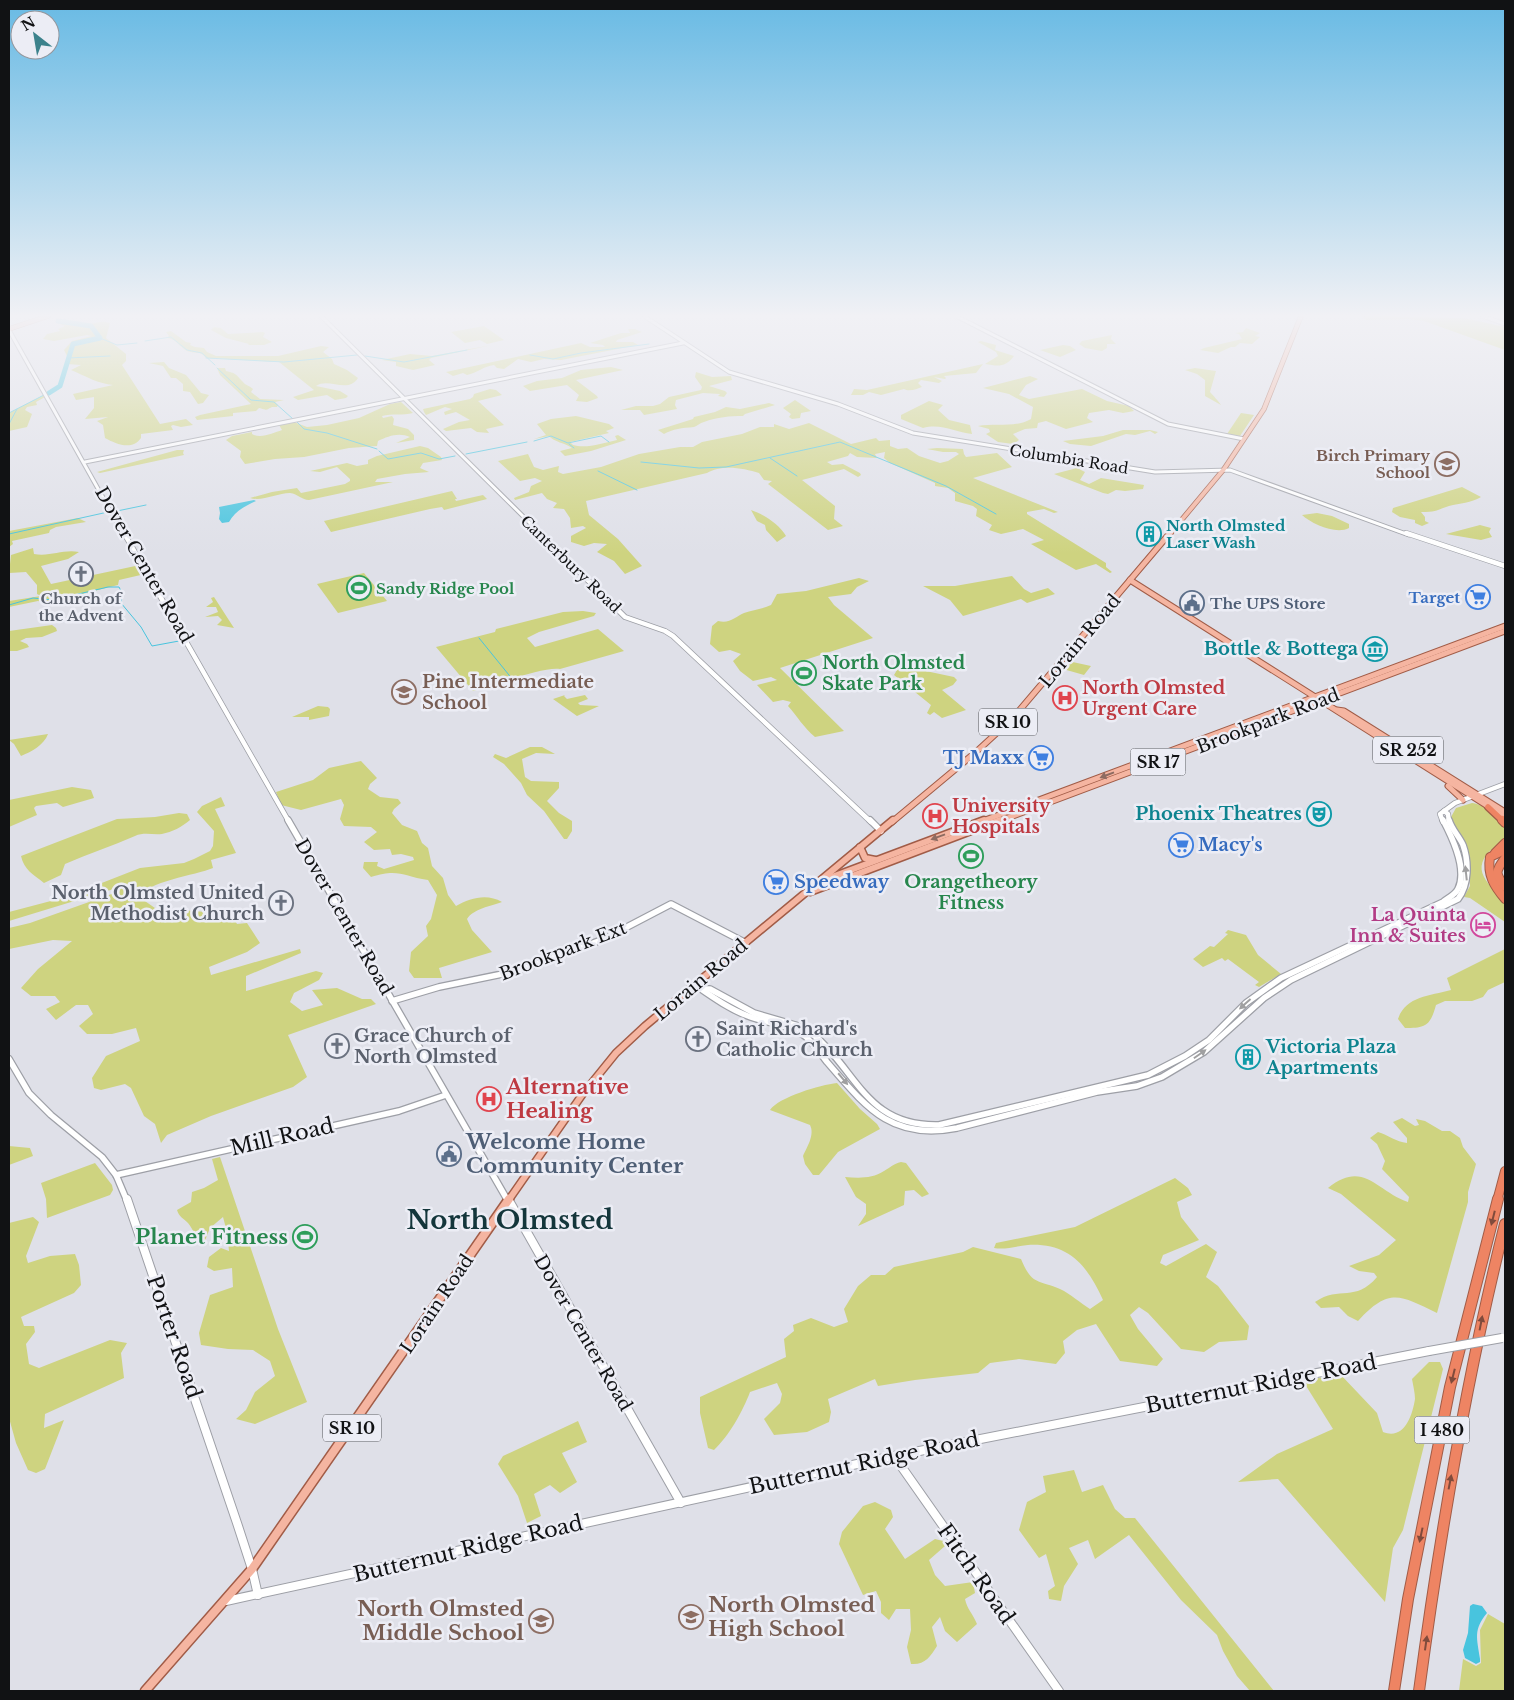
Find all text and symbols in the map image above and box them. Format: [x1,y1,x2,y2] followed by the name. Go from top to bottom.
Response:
[10,10,60,60] north arrow
[18,13,39,35] text: N
[1008,440,1130,478] street label: Columbia Road
[1316,446,1431,482] place label: Birch Primary School
[1434,451,1460,477] school or university icon: Birch Primary School
[90,483,198,647] street label: Dover Center Road
[517,511,625,617] street label: Canterbury Road
[1166,516,1286,552] place label: North Olmsted Laser Wash
[1136,521,1162,547] building icon: North Olmsted Laser Wash
[68,561,94,587] church icon: Church of the Advent
[346,575,372,601] sports icon: Sandy Ridge Pool
[376,579,515,598] place label: Sandy Ridge Pool
[1465,584,1491,610] supermarket icon: Target
[1408,588,1460,607] place label: Target
[38,589,124,625] place label: Church of the Advent
[1035,590,1125,692] street label: Lorain Road
[1179,590,1205,616] public building icon: The UPS Store
[1210,594,1326,613] place label: The UPS Store
[1362,636,1388,662] museum icon: Bottle & Bottega
[1204,638,1359,660] place label: Bottle & Bottega
[822,652,966,695] place label: North Olmsted Skate Park
[791,660,817,686] sports icon: North Olmsted Skate Park
[422,671,594,714] place label: Pine Intermediate School
[1082,677,1226,720] place label: North Olmsted Urgent Care
[391,679,417,705] school or university icon: Pine Intermediate School
[1193,684,1343,758] street label: Brookpark Road
[1052,685,1078,711] hospital icon: North Olmsted Urgent Care
[979,709,1037,736] road number: SR 10
[1373,736,1443,764] road number: SR 252
[1028,745,1054,771] supermarket icon: TJ Maxx
[943,747,1024,769] place label: TJ Maxx
[1130,749,1186,776] road number: SR 17
[1099,772,1114,779] one-way arrow
[952,795,1051,838] place label: University Hospitals
[1306,801,1332,827] theatre icon: Phoenix Theatres
[922,803,948,829] hospital icon: University Hospitals
[1135,803,1302,825] place label: Phoenix Theatres
[1168,832,1194,858] supermarket icon: Macy's
[930,833,945,841] one-way arrow
[1198,834,1263,856] place label: Macy's
[290,835,398,999] street label: Dover Center Road
[958,843,984,869] sports icon: Orangetheory Fitness
[1462,865,1470,881] one-way arrow
[763,869,789,895] supermarket icon: Speedway
[794,871,889,893] place label: Speedway
[904,871,1038,914] place label: Orangetheory Fitness
[51,882,265,925] place label: North Olmsted United Methodist Church
[268,890,294,916] church icon: North Olmsted United Methodist Church
[1350,904,1467,947] place label: La Quinta Inn & Suites
[1470,912,1496,938] hotel icon: La Quinta Inn & Suites
[496,917,630,985] street label: Brookpark Ext
[650,935,752,1025] street label: Lorain Road
[1239,998,1251,1010] one-way arrow
[716,1018,873,1061] place label: Saint Richard's Catholic Church
[354,1025,513,1068] place label: Grace Church of North Olmsted
[685,1026,711,1052] church icon: Saint Richard's Catholic Church
[324,1033,350,1059] church icon: Grace Church of North Olmsted
[1265,1036,1397,1079] place label: Victoria Plaza Apartments
[1235,1044,1261,1070] building icon: Victoria Plaza Apartments
[1193,1049,1206,1060] one-way arrow
[837,1072,848,1085] one-way arrow
[505,1074,629,1124] place label: Alternative Healing
[476,1086,502,1112] hospital icon: Alternative Healing
[228,1112,336,1162] street label: Mill Road
[465,1129,684,1179] place label: Welcome Home Community Center
[436,1141,462,1167] public building icon: Welcome Home Community Center
[407,1204,613,1236] district label: North Olmsted
[1489,1211,1497,1226] one-way arrow
[135,1224,288,1250] place label: Planet Fitness
[292,1224,318,1250] sports icon: Planet Fitness
[396,1250,478,1358] street label: Lorain Road
[529,1251,637,1415] street label: Dover Center Road
[141,1272,207,1402] street label: Porter Road
[1477,1315,1485,1330] one-way arrow
[1143,1349,1379,1419] street label: Butternut Ridge Road
[1448,1368,1456,1383] one-way arrow
[323,1415,381,1442] road number: SR 10
[1414,1416,1470,1444] road number: I 480
[746,1426,982,1500] street label: Butternut Ridge Road
[1446,1474,1454,1490] one-way arrow
[351,1510,585,1588] street label: Butternut Ridge Road
[932,1519,1020,1629] street label: Fitch Road
[1417,1528,1425,1544] one-way arrow
[708,1592,875,1642] place label: North Olmsted High School
[357,1596,525,1646] place label: North Olmsted Middle School
[678,1604,704,1630] school or university icon: North Olmsted High School
[528,1608,554,1634] school or university icon: North Olmsted Middle School
[1422,1635,1430,1651] one-way arrow

